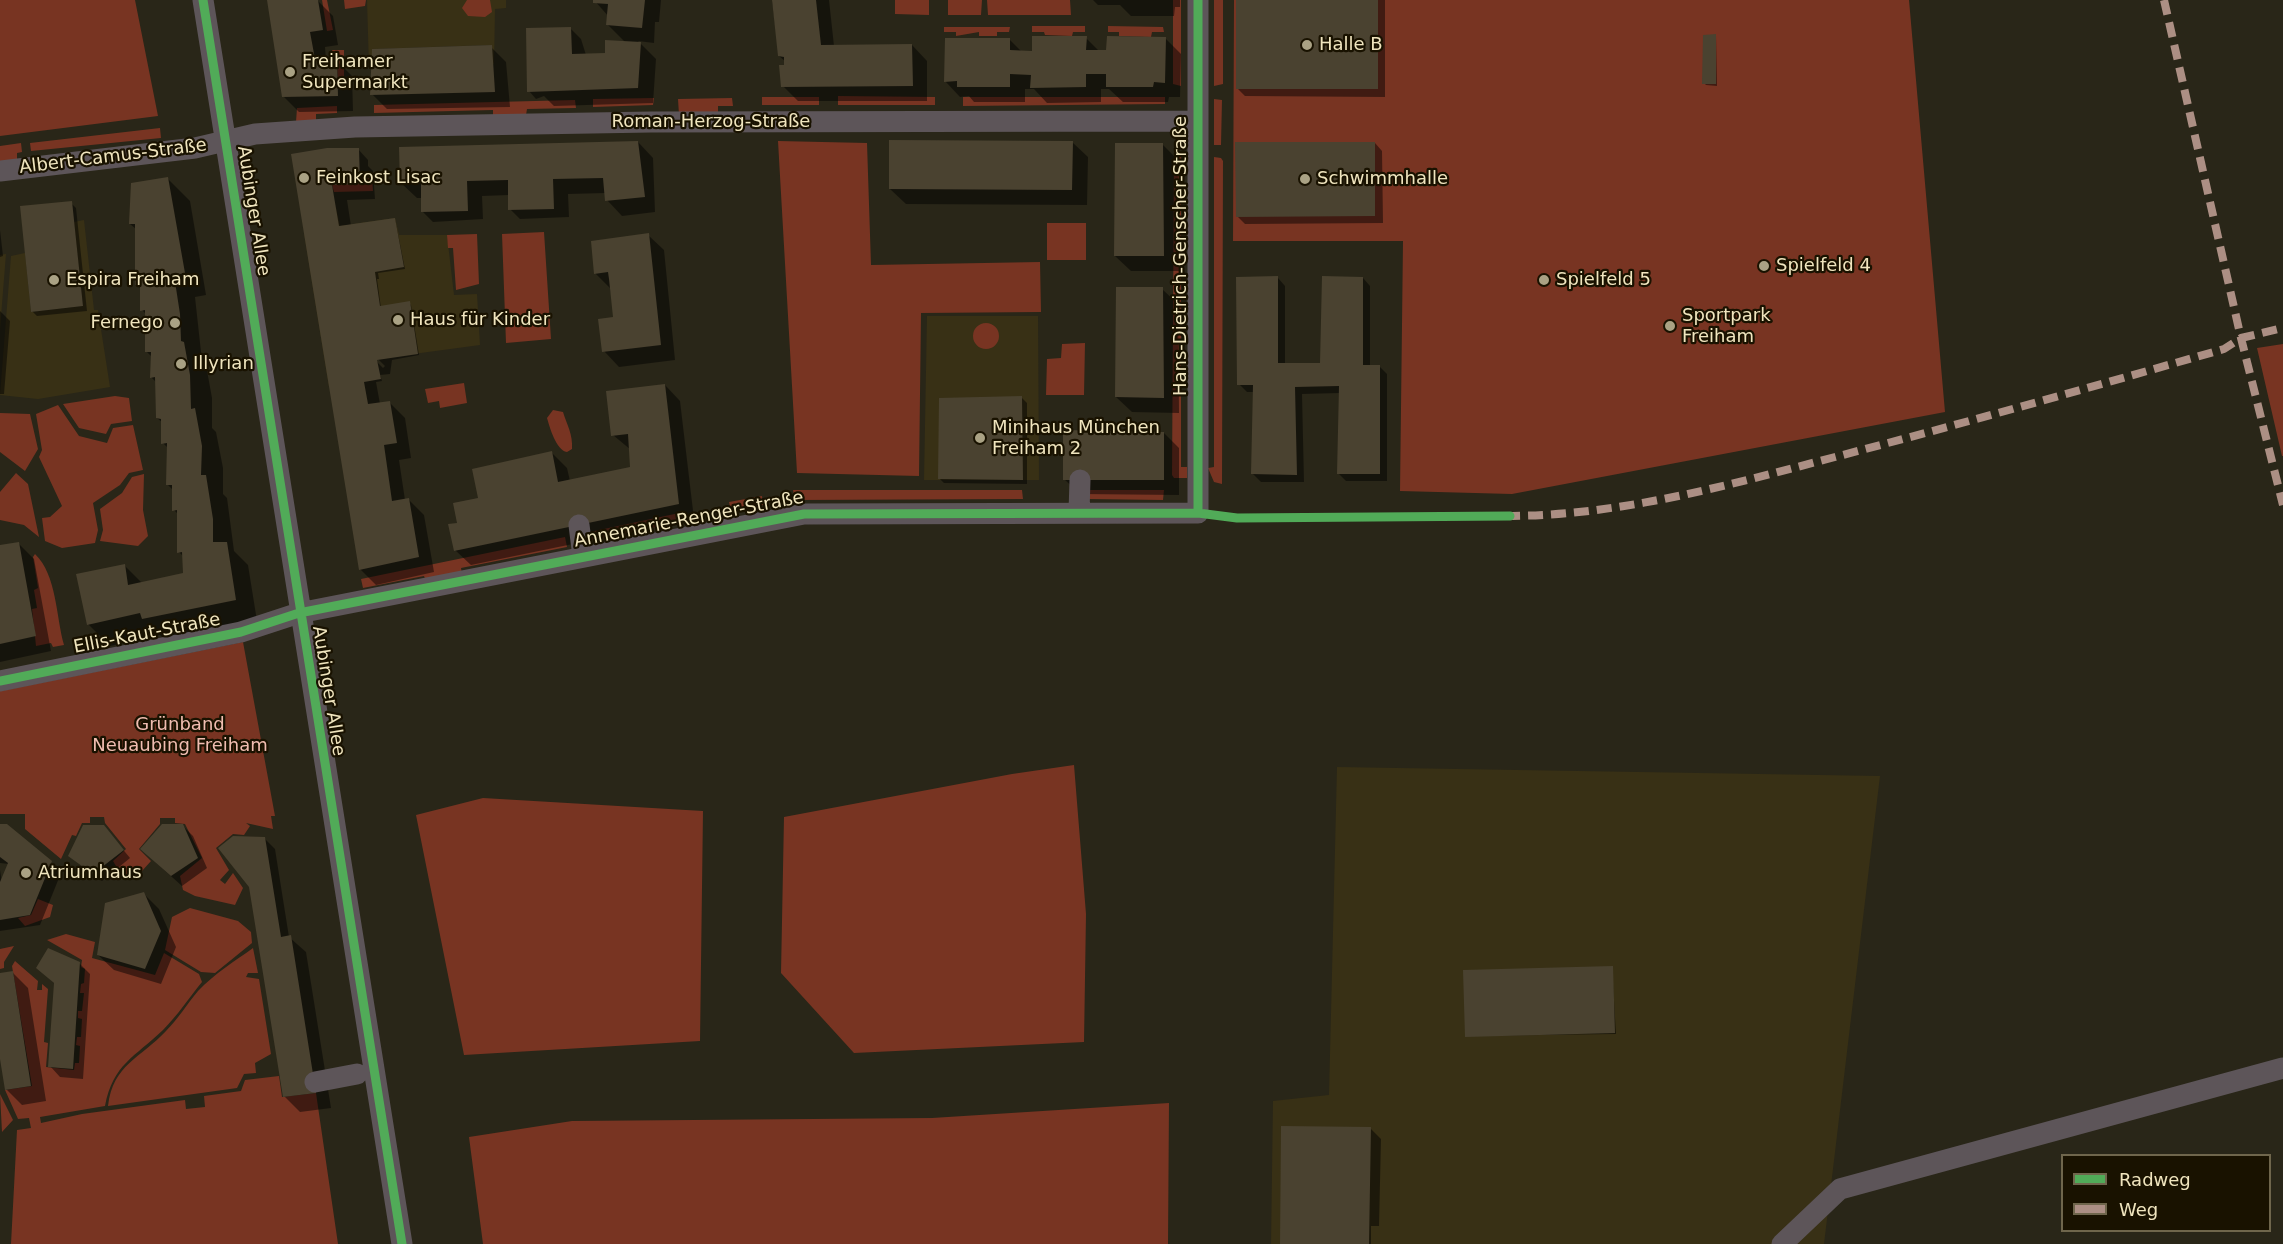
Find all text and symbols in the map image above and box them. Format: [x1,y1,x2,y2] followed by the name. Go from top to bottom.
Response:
[1319,34,1383,56] place label: Halle B
[1300,38,1314,52] marker: Halle B
[302,51,408,94] place label: Freihamer Supermarkt
[283,65,297,79] marker: Freihamer Supermarkt
[612,111,810,133] street label: Roman-Herzog-Straße
[1170,116,1192,396] street label: Hans-Dietrich-Genscher-Straße
[18,135,208,179] street label: Albert-Camus-Straße
[232,144,274,278] street label: Aubinger Allee
[316,167,441,189] place label: Feinkost Lisac
[1317,168,1448,190] place label: Schwimmhalle
[297,171,311,185] marker: Feinkost Lisac
[1298,172,1312,186] marker: Schwimmhalle
[1776,255,1871,277] place label: Spielfeld 4
[1757,259,1771,273] marker: Spielfeld 4
[66,269,199,291] place label: Espira Freiham
[1556,269,1651,291] place label: Spielfeld 5
[47,273,61,287] marker: Espira Freiham
[1537,273,1551,287] marker: Spielfeld 5
[1682,305,1771,348] place label: Sportpark Freiham
[410,309,550,331] place label: Haus für Kinder
[91,312,163,334] place label: Fernego
[391,313,405,327] marker: Haus für Kinder
[168,316,182,330] marker: Fernego
[1663,319,1677,333] marker: Sportpark Freiham
[193,353,254,375] place label: Illyrian
[174,357,188,371] marker: Illyrian
[992,417,1160,460] place label: Minihaus München Freiham 2
[973,431,987,445] marker: Minihaus München Freiham 2
[572,487,806,553] street label: Annemarie-Renger-Straße
[72,609,222,659] street label: Ellis-Kaut-Straße
[307,624,349,758] street label: Aubinger Allee
[92,714,268,756] park label: Grünband Neuaubing Freiham
[38,862,142,884] place label: Atriumhaus
[19,866,33,880] marker: Atriumhaus
[2061,1154,2271,1232] legend
[2119,1169,2191,1190] text: Radweg
[2119,1199,2158,1220] text: Weg

